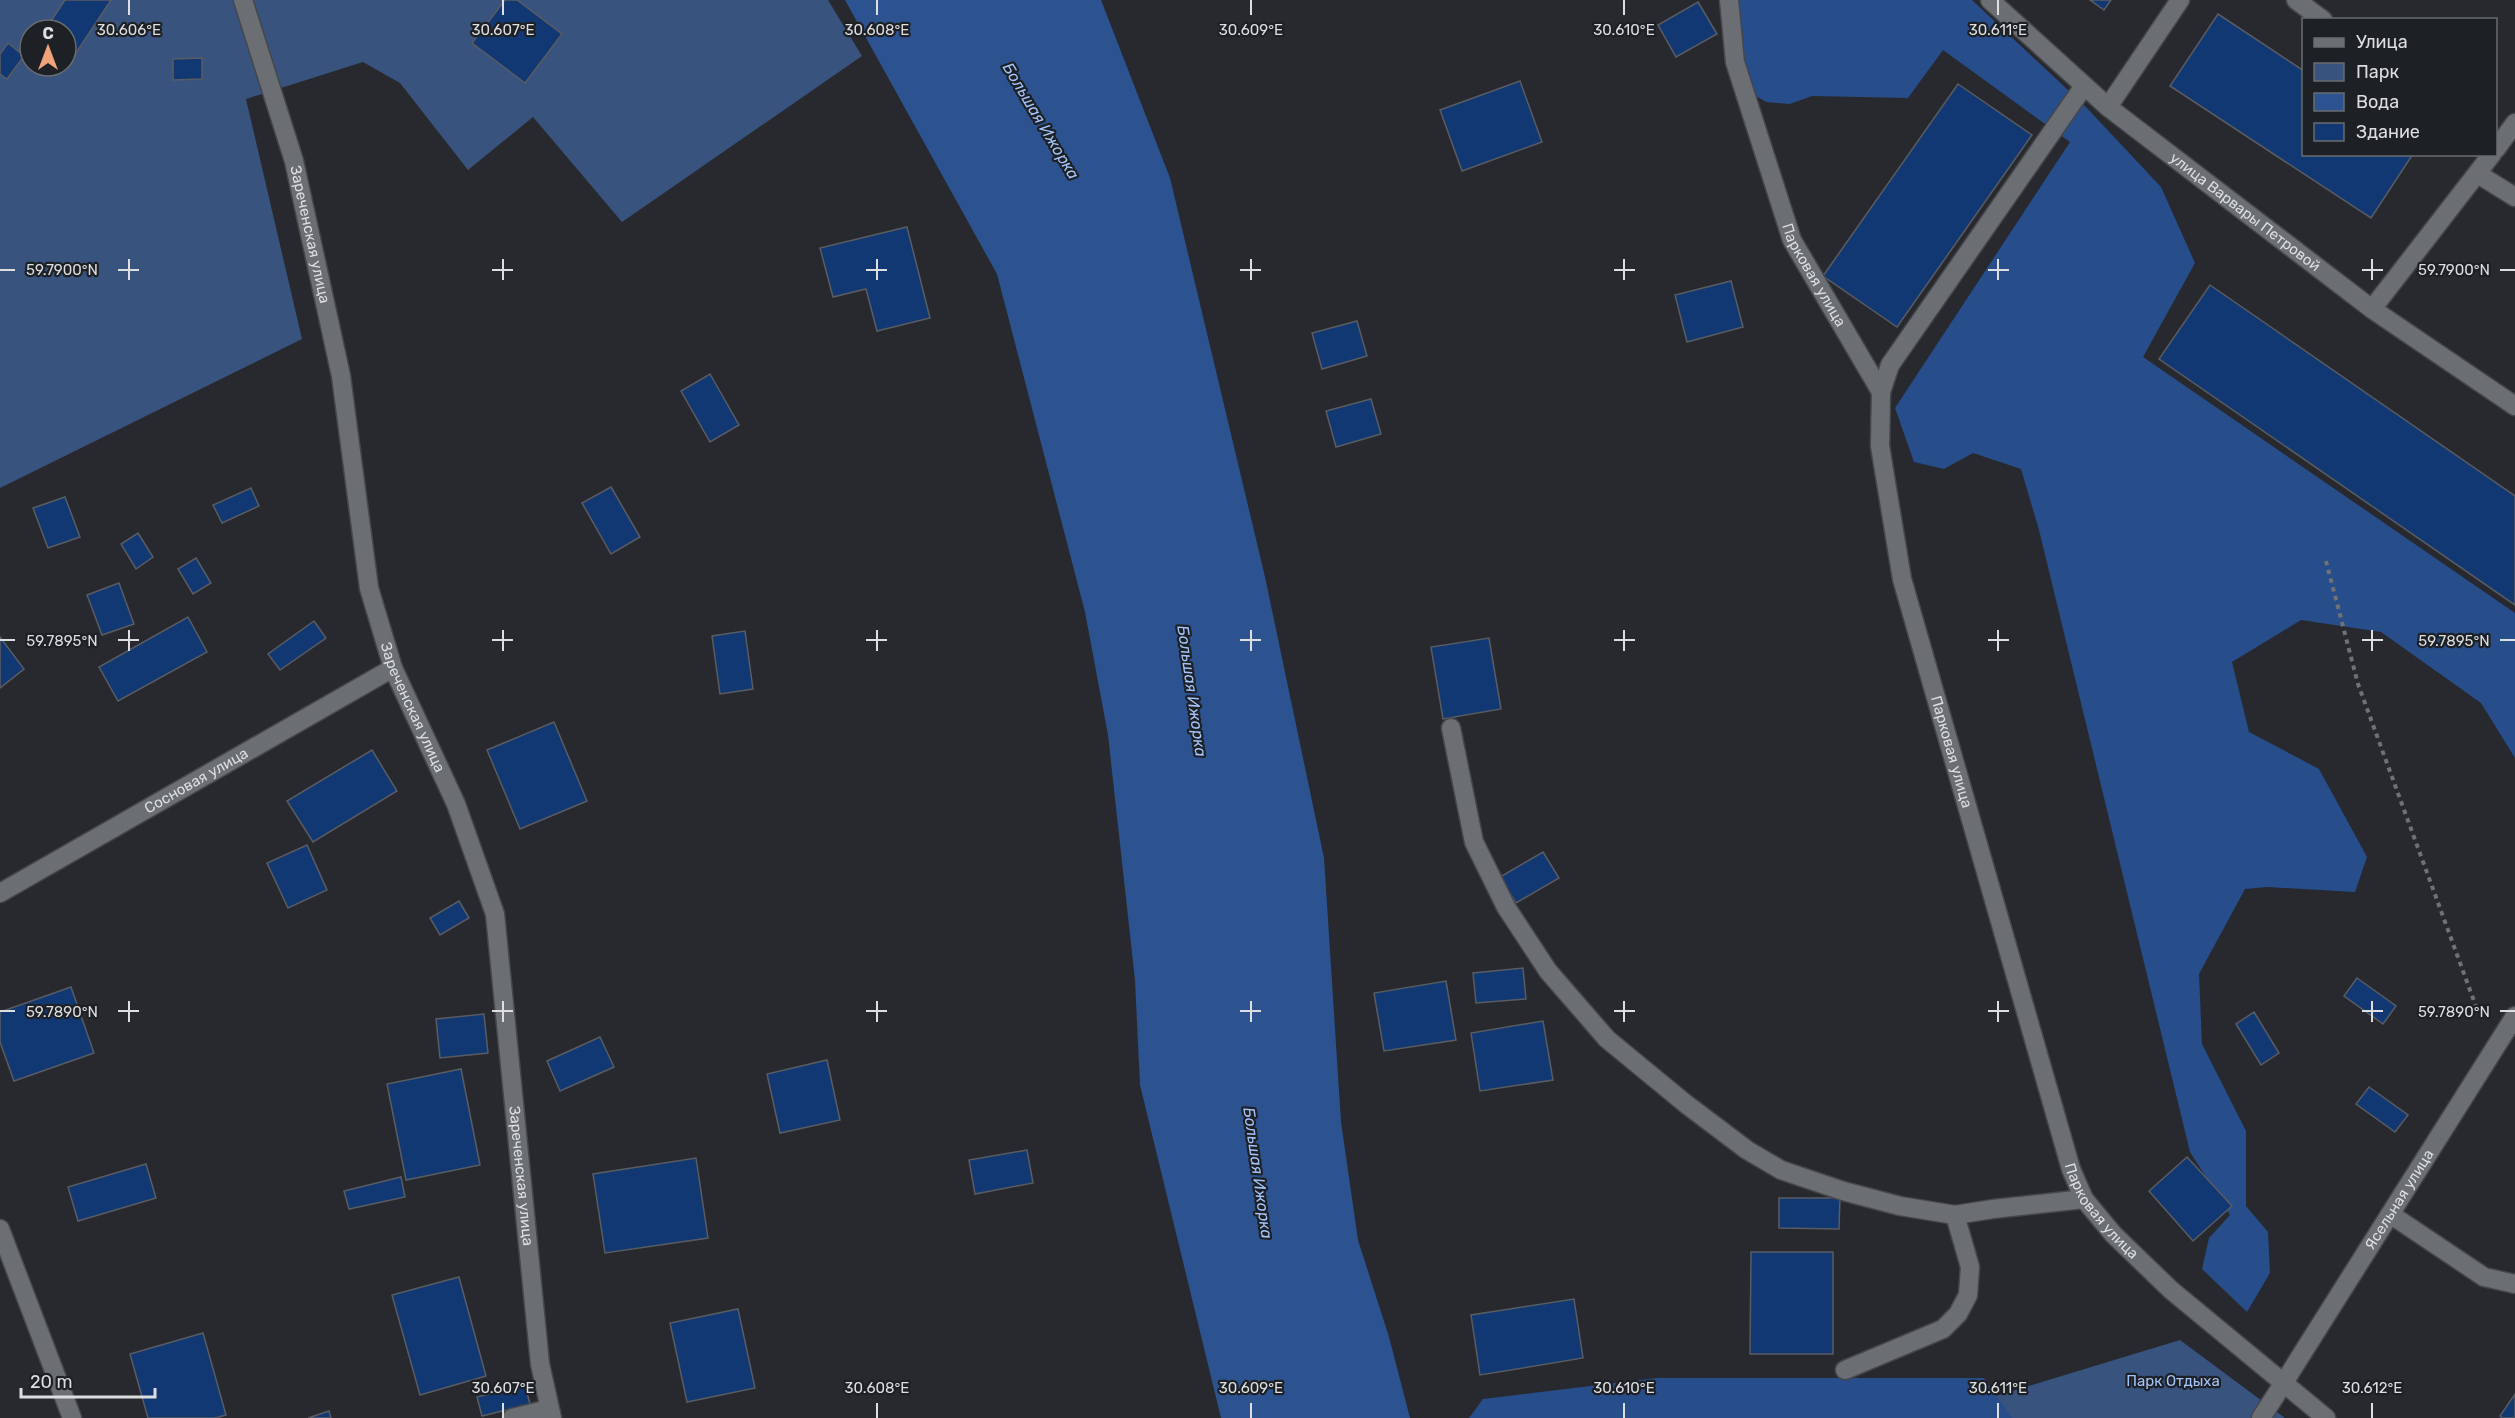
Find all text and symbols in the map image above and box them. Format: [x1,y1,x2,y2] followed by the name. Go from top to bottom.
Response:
[18,18,78,78] north arrow
[2302,18,2497,156] legend
[97,21,161,39] text: 30.606°E
[471,21,535,39] text: 30.607°E
[845,21,909,39] text: 30.608°E
[1219,21,1283,39] text: 30.609°E
[1593,21,1655,39] text: 30.610°E
[1969,21,2027,39] text: 30.611°E
[42,24,54,43] text: С
[2356,31,2408,53] text: Улица
[999,59,1083,183] water label: Большая Ижорка
[2356,61,2400,83] text: Парк
[2356,91,2399,113] text: Вода
[2356,121,2420,143] text: Здание
[2166,149,2324,275] street label: улица Варвары Петровой
[286,164,334,305] street label: Зареченская улица
[1778,221,1850,330] street label: Парковая улица
[26,261,98,279] text: 59.7900°N
[2418,261,2490,279] text: 59.7900°N
[1173,624,1211,758] water label: Большая Ижорка
[26,632,98,650] text: 59.7895°N
[2418,632,2490,650] text: 59.7895°N
[377,640,449,775] street label: Зареченская улица
[1927,694,1976,810] street label: Парковая улица
[141,744,251,817] street label: Сосновая улица
[26,1003,98,1021] text: 59.7890°N
[2418,1003,2490,1021] text: 59.7890°N
[505,1105,537,1247] street label: Зареченская улица
[1239,1106,1277,1240] water label: Большая Ижорка
[2361,1146,2438,1253] street label: Ясельная улица
[2061,1161,2142,1263] street label: Парковая улица
[21,1361,154,1399] scale bar
[30,1371,72,1393] text: 20 m
[2126,1372,2220,1390] park label: Парк Отдыха
[471,1379,535,1397] text: 30.607°E
[845,1379,909,1397] text: 30.608°E
[1219,1379,1283,1397] text: 30.609°E
[1593,1379,1655,1397] text: 30.610°E
[1969,1379,2027,1397] text: 30.611°E
[2342,1379,2402,1397] text: 30.612°E

